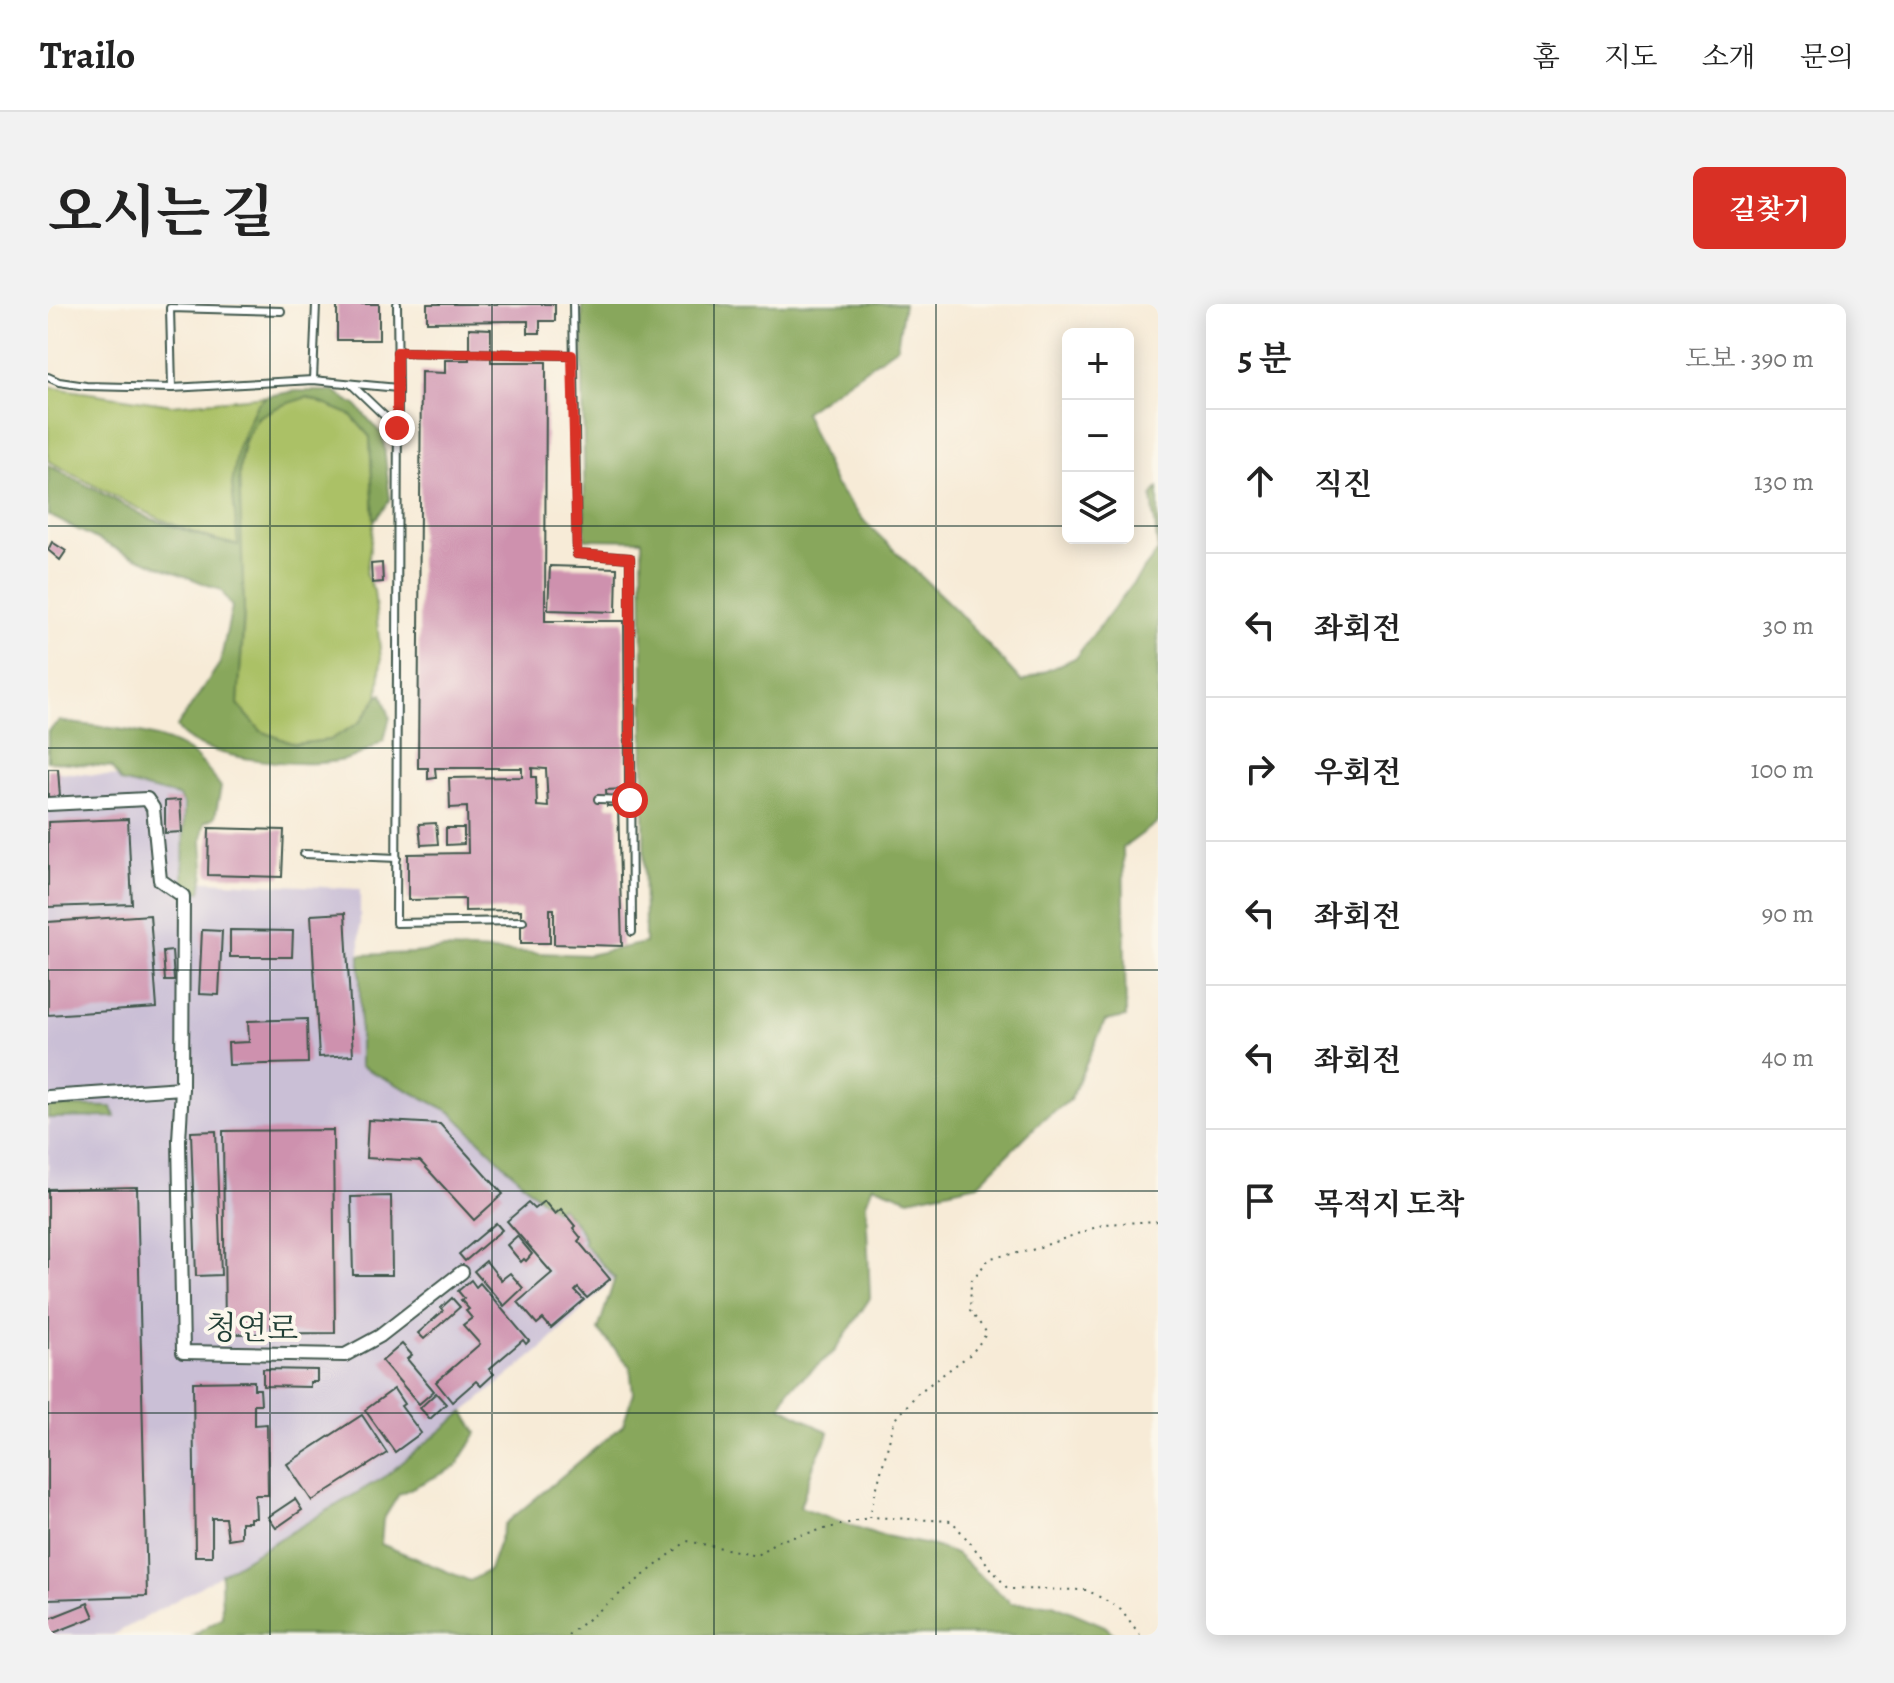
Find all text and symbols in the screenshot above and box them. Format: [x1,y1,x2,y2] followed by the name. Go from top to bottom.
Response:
[40,29,135,81] text: Trailo
[1533,38,1560,76] text: 홈
[1604,38,1658,76] text: 지도
[1702,38,1756,76] text: 소개
[1800,38,1854,76] text: 문의
[1693,167,1846,249] button: 길찾기
[48,174,274,250] text: 오시는 길
[1062,328,1134,544] map controls
[1062,328,1134,400] button: +
[1238,335,1291,382] text: 5 분
[1685,341,1814,376] text: 도보 · 390 m
[1062,400,1134,472] button: −
[379,410,415,446] route end
[1238,459,1282,503] icon: ahead
[1314,464,1372,504] text: 직진
[1754,464,1814,499] text: 130 m
[1062,472,1134,544] button: layers
[1238,603,1282,647] icon: left
[1314,608,1401,648] text: 좌회전
[1763,608,1814,643] text: 30 m
[1238,747,1282,791] icon: right
[1314,752,1401,792] text: 우회전
[1751,752,1814,787] text: 100 m
[612,782,648,818] route start
[1238,891,1282,935] icon: left
[1314,896,1401,936] text: 좌회전
[1762,896,1814,931] text: 90 m
[1238,1035,1282,1079] icon: left
[1314,1040,1401,1080] text: 좌회전
[1762,1040,1814,1075] text: 40 m
[1238,1179,1282,1223] icon: arrive
[1314,1184,1464,1224] text: 목적지 도착
[205,1305,299,1351] street label: 청연로

